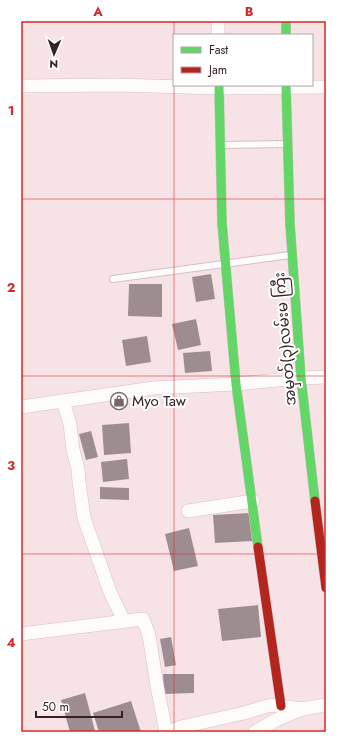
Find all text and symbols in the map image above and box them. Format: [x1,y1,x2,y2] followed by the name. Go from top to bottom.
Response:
[92,2,103,21] text: A
[245,2,254,21] text: B
[34,34,74,74] north arrow
[173,34,313,86] legend
[209,41,228,59] text: Fast
[49,56,58,72] text: N
[207,61,227,79] text: Jam
[8,101,14,120] text: 1
[268,271,303,407] street label: အမှတ်(၃)လမ်းမ ကြီး
[7,278,15,297] text: 2
[132,390,187,412] place label: Myo Taw
[109,391,129,411] shop icon: Myo Taw
[7,456,15,475] text: 3
[6,633,16,652] text: 4
[36,693,122,719] scale bar
[42,698,69,716] text: 50 m

